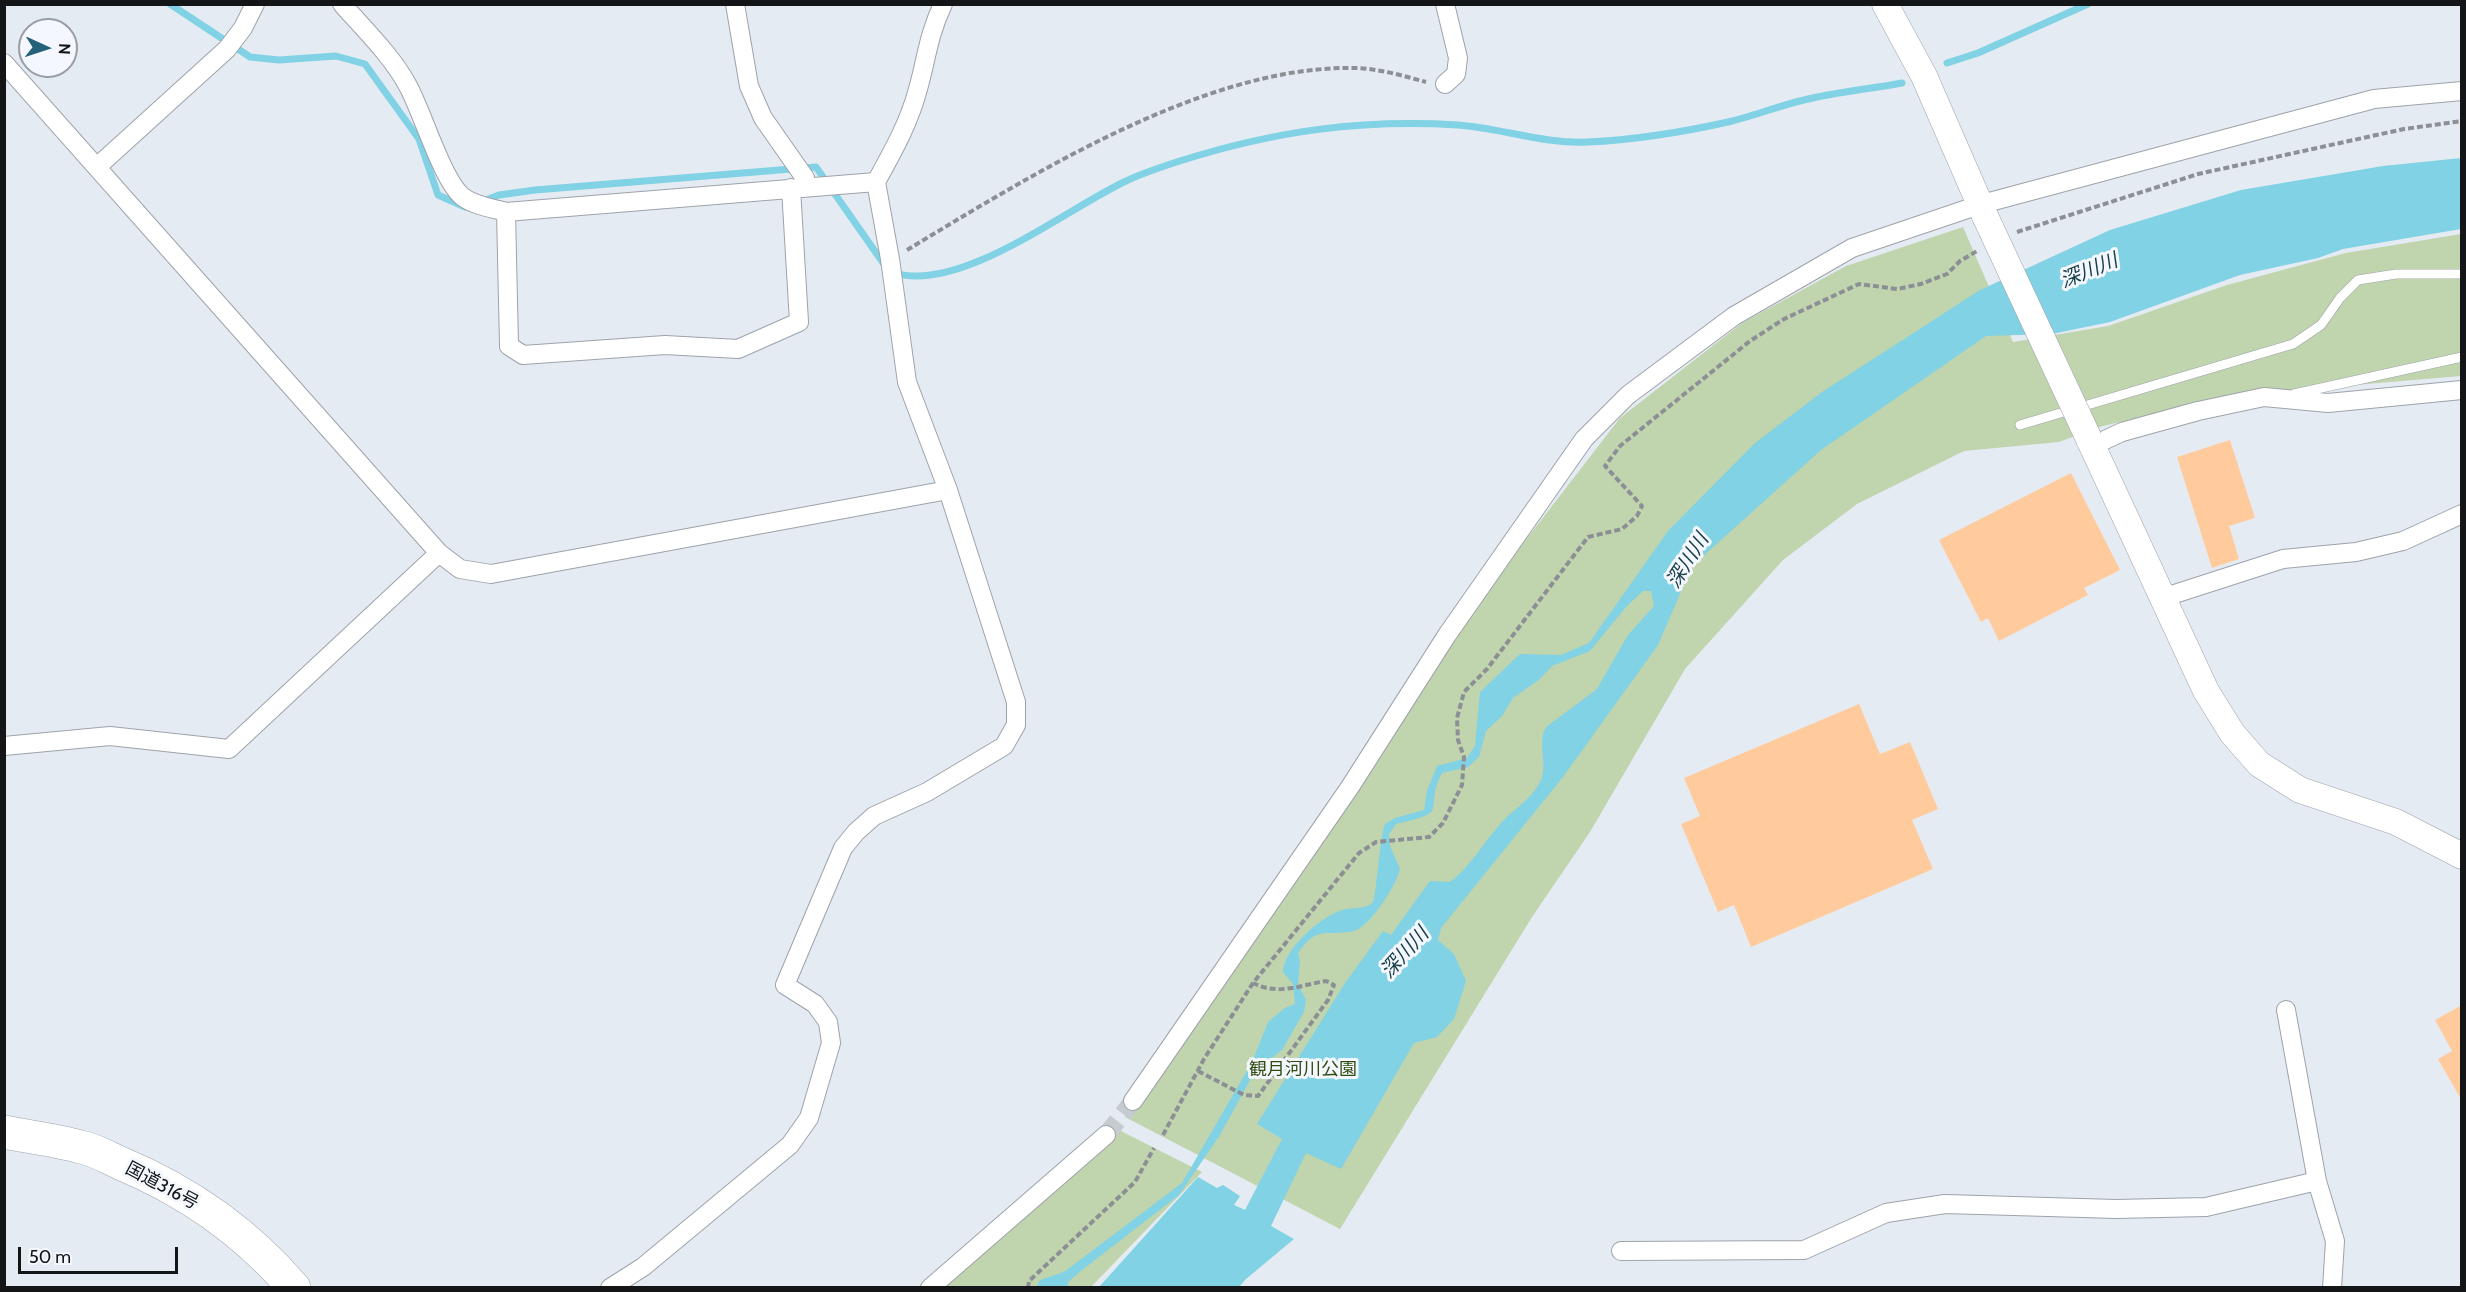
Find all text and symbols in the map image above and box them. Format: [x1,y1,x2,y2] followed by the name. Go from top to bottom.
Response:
[18,18,78,78] north arrow
[55,43,74,55] text: N
[2057,249,2121,293] water label: 深川川
[1662,529,1714,593] water label: 深川川
[1376,923,1434,983] water label: 深川川
[1249,1059,1357,1081] park label: 観月河川公園
[122,1158,202,1214] street label: 国道316号
[21,1235,182,1273] scale bar
[29,1246,71,1268] text: 50 m

